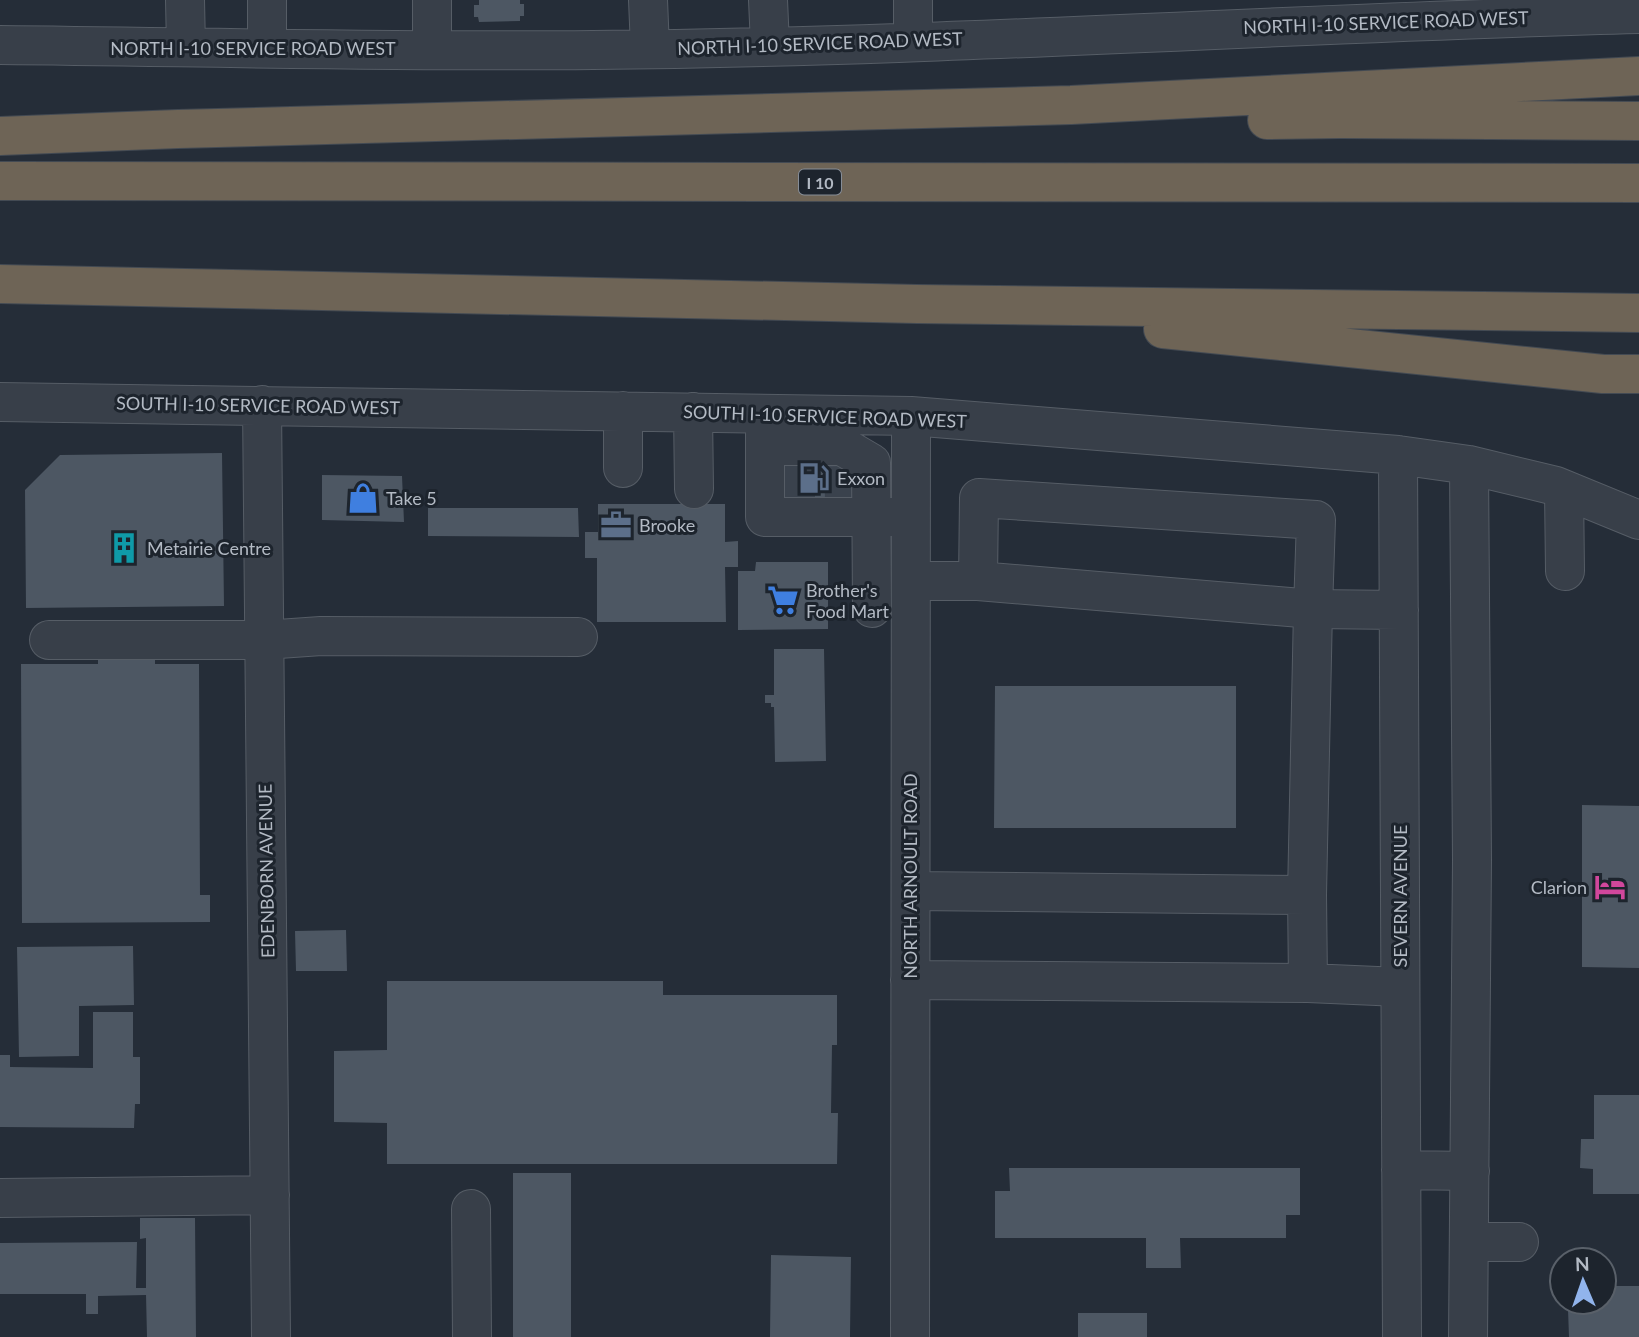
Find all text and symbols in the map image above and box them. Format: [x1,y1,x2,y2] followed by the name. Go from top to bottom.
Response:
[1243,6,1529,38] street label: NORTH I-10 SERVICE ROAD WEST
[677,27,963,59] street label: NORTH I-10 SERVICE ROAD WEST
[110,37,396,59] street label: NORTH I-10 SERVICE ROAD WEST
[799,170,841,194] road number: I 10
[116,392,400,418] street label: SOUTH I-10 SERVICE ROAD WEST
[683,400,968,432] street label: SOUTH I-10 SERVICE ROAD WEST
[797,461,831,495] fuel station icon: Exxon
[837,467,885,489] place label: Exxon
[346,481,380,515] shop icon: Take 5
[386,487,437,509] place label: Take 5
[599,508,633,542] office icon: Brooke
[639,514,695,536] place label: Brooke
[107,531,141,565] building icon: Metairie Centre
[147,537,271,559] place label: Metairie Centre
[806,579,889,622] place label: Brother's Food Mart
[766,583,800,617] supermarket icon: Brother's Food Mart
[899,773,921,979] street label: NORTH ARNOULT ROAD
[253,784,279,958] street label: EDENBORN AVENUE
[1389,825,1411,967] street label: SEVERN AVENUE
[1593,870,1627,904] hotel icon: Clarion
[1531,876,1587,898] place label: Clarion
[1548,1246,1618,1316] north arrow
[1575,1252,1590,1275] text: N

